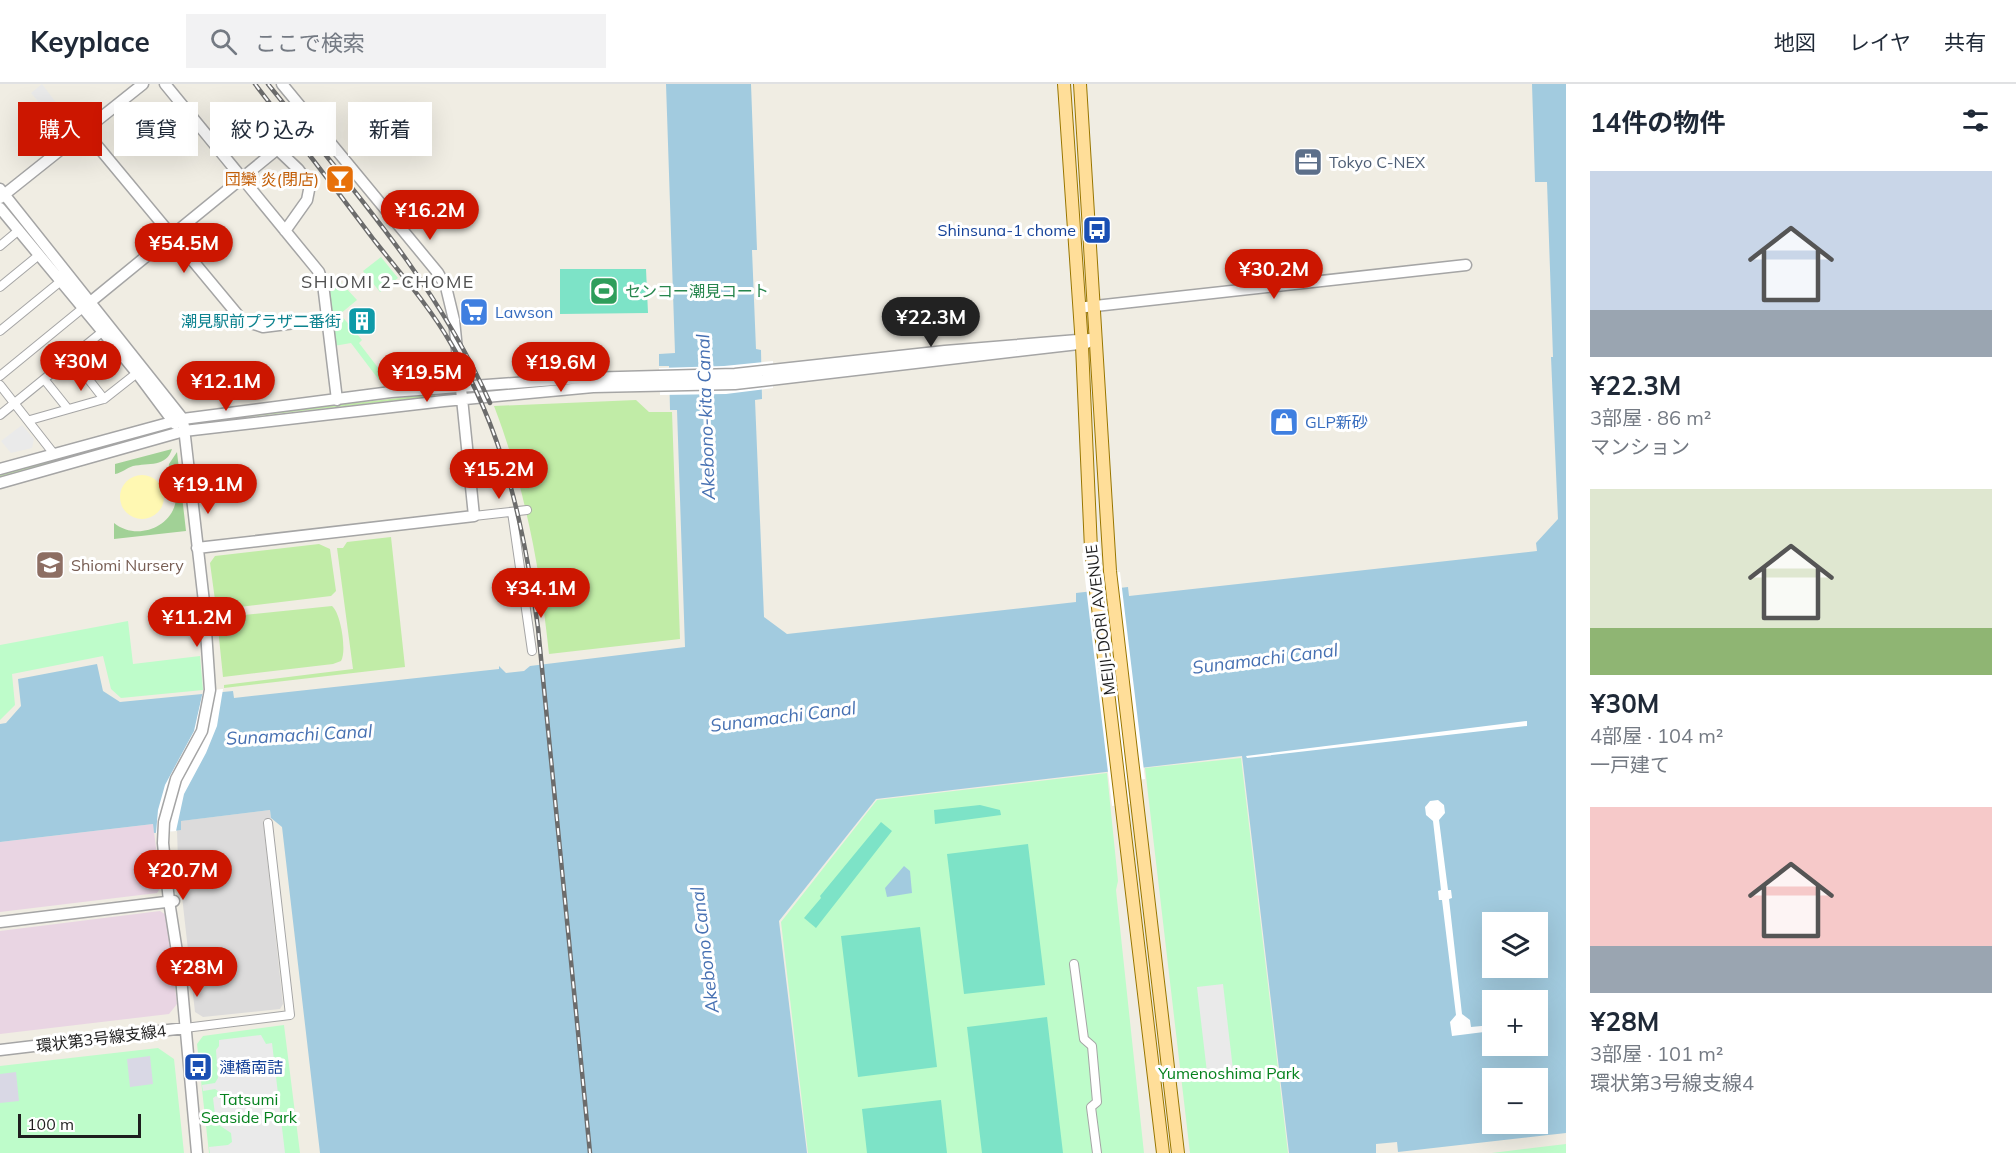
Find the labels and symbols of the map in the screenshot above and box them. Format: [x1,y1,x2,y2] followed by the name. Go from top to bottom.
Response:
[1292,146,1324,178] office icon: Tokyo C-NEX
[1329,152,1426,172] place label: Tokyo C-NEX
[324,163,356,195] bar icon: 団欒 炎(閉店)
[225,169,319,189] place label: 団欒 炎(閉店)
[381,190,479,241] pin: ¥16.2M
[1081,214,1113,246] bus stop icon: Shinsuna-1 chome
[938,220,1076,240] place label: Shinsuna-1 chome
[135,223,233,274] pin: ¥54.5M
[1225,249,1323,300] pin: ¥30.2M
[301,270,475,293] district label: SHIOMI 2-CHOME
[588,275,620,307] sports icon: センコー潮見コート
[625,281,769,301] place label: センコー潮見コート
[458,296,490,328] supermarket icon: Lawson
[882,297,980,348] pin: ¥22.3M
[495,302,553,322] place label: Lawson
[346,305,378,337] building icon: 潮見駅前プラザ二番街
[181,311,341,331] place label: 潮見駅前プラザ二番街
[691,333,720,501] water label: Akebono-kita Canal
[45,341,117,392] pin: ¥30M
[512,342,610,393] pin: ¥19.6M
[378,352,476,403] pin: ¥19.5M
[177,361,275,412] pin: ¥12.1M
[1268,406,1300,438] shop icon: GLP新砂
[1305,412,1368,432] place label: GLP新砂
[450,449,548,500] pin: ¥15.2M
[159,464,257,515] pin: ¥19.1M
[1081,543,1119,697] street label: MEIJI-DORI AVENUE
[34,549,66,581] school or university icon: Shiomi Nursery
[71,555,184,575] place label: Shiomi Nursery
[492,568,590,619] pin: ¥34.1M
[148,597,246,648] pin: ¥11.2M
[1191,638,1340,679] water label: Sunamachi Canal
[709,696,858,737] water label: Sunamachi Canal
[225,719,373,750] water label: Sunamachi Canal
[134,850,232,901] pin: ¥20.7M
[685,885,724,1016] water label: Akebono Canal
[161,947,233,998] pin: ¥28M
[35,1020,168,1056] street label: 環状第3号線支線4
[182,1051,214,1083] bus stop icon: 漣橋南詰
[219,1057,283,1077] place label: 漣橋南詰
[1157,1063,1301,1083] park label: Yumenoshima Park
[201,1089,298,1127] park label: Tatsumi Seaside Park
[18,1111,141,1138] scale bar

